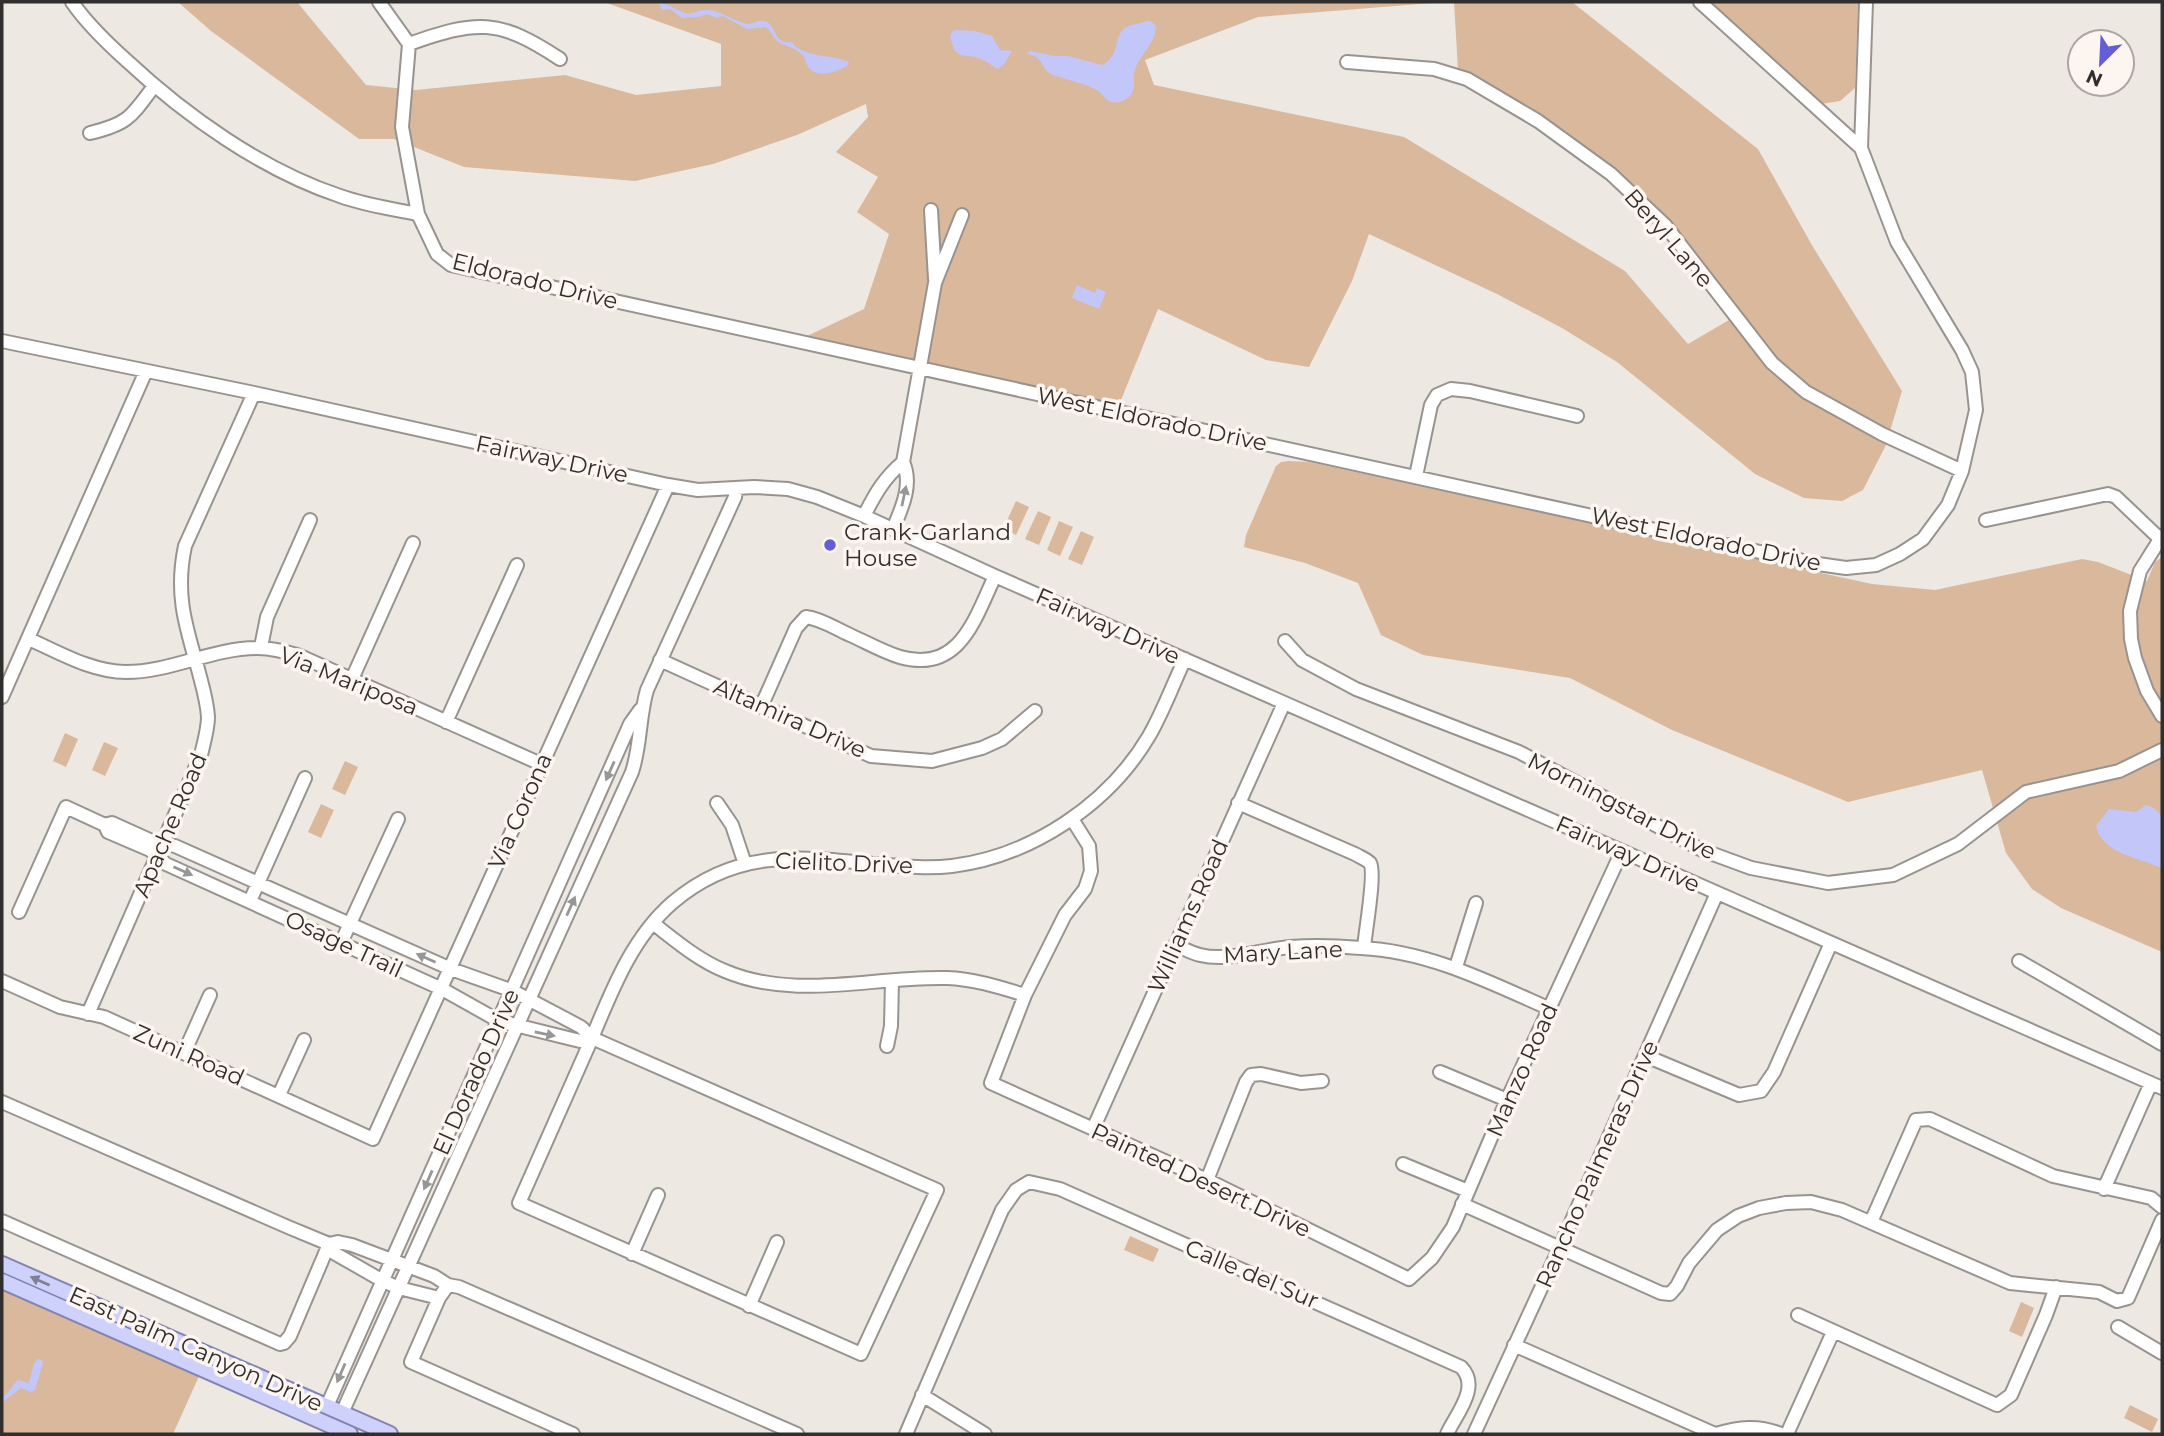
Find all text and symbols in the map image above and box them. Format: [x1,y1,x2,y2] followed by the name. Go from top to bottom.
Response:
[2066,28,2136,98] north arrow
[2083,64,2106,92] text: N
[1619,183,1719,293] street label: Beryl Lane
[449,247,621,315] street label: Eldorado Drive
[1034,381,1270,457] street label: West Eldorado Drive
[473,429,631,489] street label: Fairway Drive
[899,485,910,507] one-way arrow
[1588,501,1824,577] street label: West Eldorado Drive
[844,518,1011,572] place label: Crank-Garland House
[822,537,838,553] marker: Crank-Garland House
[1031,582,1185,670] street label: Fairway Drive
[276,640,422,722] street label: Via Mariposa
[710,672,870,764] street label: Altamira Drive
[1523,746,1721,866] street label: Morningstar Drive
[127,749,213,901] street label: Apache Road
[482,749,558,873] street label: Via Corona
[604,761,616,781] one-way arrow
[1551,810,1705,898] street label: Fairway Drive
[1142,835,1234,997] street label: Williams Road
[774,847,914,879] street label: Cielito Drive
[173,865,193,877] one-way arrow
[565,896,577,916] one-way arrow
[281,904,407,984] street label: Osage Trail
[1223,935,1343,969] street label: Mary Lane
[416,952,436,964] one-way arrow
[427,984,525,1160] street label: El Dorado Drive
[1480,999,1564,1141] street label: Manzo Road
[129,1018,249,1092] street label: Zuni Road
[534,1028,556,1039] one-way arrow
[1530,1036,1664,1292] street label: Rancho Palmeras Drive
[1087,1117,1315,1243] street label: Painted Desert Drive
[422,1170,434,1190] one-way arrow
[1181,1233,1323,1315] street label: Calle del Sur
[30,1275,50,1287] one-way arrow
[65,1280,327,1418] street label: East Palm Canyon Drive
[335,1362,346,1383] one-way arrow

